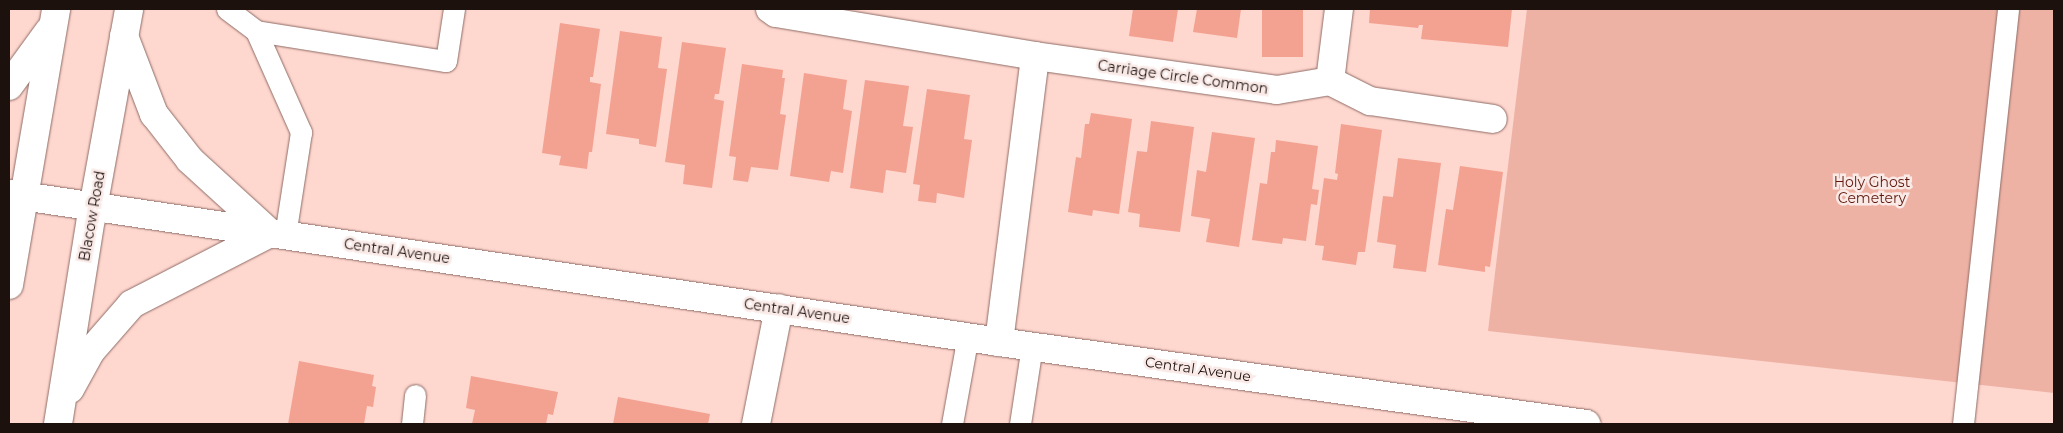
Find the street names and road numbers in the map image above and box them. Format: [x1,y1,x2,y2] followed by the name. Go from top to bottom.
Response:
[1097,57,1269,97] street label: Carriage Circle Common
[76,169,108,263] street label: Blacow Road
[343,235,451,267] street label: Central Avenue
[743,295,851,327] street label: Central Avenue
[1144,353,1252,385] street label: Central Avenue

